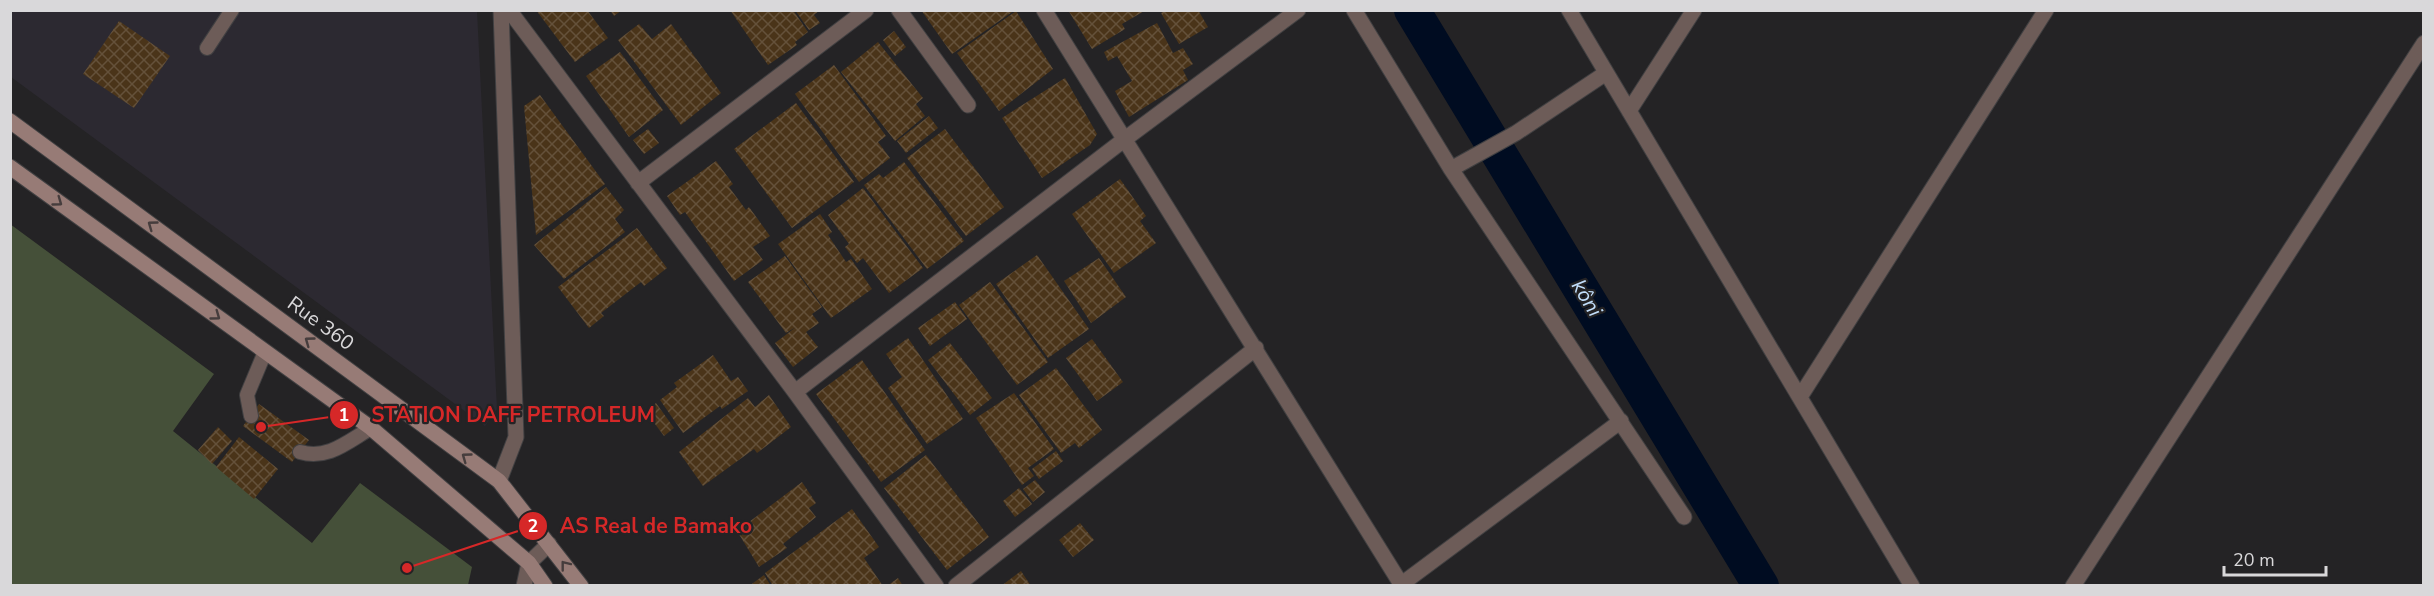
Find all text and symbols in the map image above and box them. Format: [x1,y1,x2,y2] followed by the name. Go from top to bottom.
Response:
[51,195,62,206] one-way arrow
[148,222,159,233] one-way arrow
[1565,274,1610,323] water label: kôni
[282,290,360,357] street label: Rue 360
[209,309,220,320] one-way arrow
[305,337,316,348] one-way arrow
[329,395,667,434] callout: STATION DAFF PETROLEUM
[371,401,655,429] text: STATION DAFF PETROLEUM
[339,403,349,427] text: 1
[462,453,473,464] one-way arrow
[518,506,764,545] callout: AS Real de Bamako
[560,512,752,540] text: AS Real de Bamako
[528,514,538,538] text: 2
[2224,539,2326,577] scale bar
[2233,548,2275,572] text: 20 m
[561,561,572,572] one-way arrow

